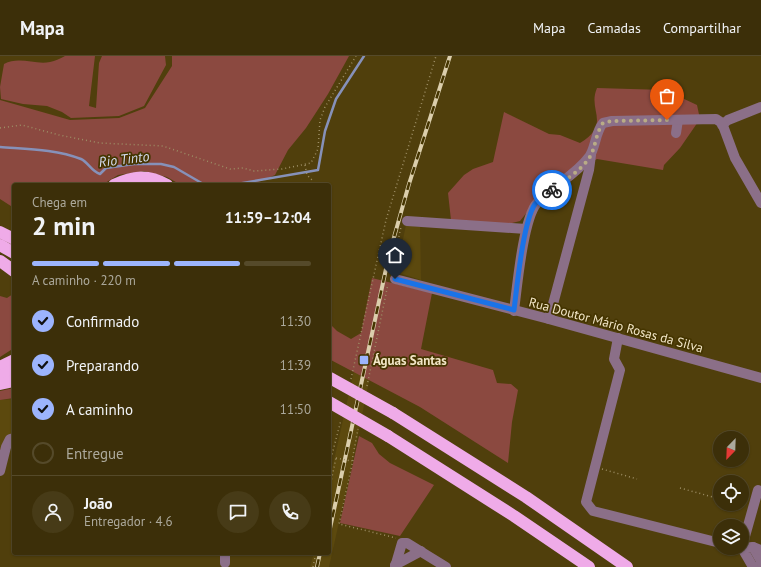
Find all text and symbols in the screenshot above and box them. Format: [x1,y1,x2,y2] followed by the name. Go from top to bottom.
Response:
[20,16,64,40] text: Mapa
[533,19,566,37] text: Mapa
[588,19,641,37] text: Camadas
[663,19,741,37] text: Compartilhar
[650,79,684,120] pin
[656,85,678,107] icon: bag
[98,147,150,171] water label: Rio Tinto
[532,170,572,210] courier
[541,179,563,201] icon: bike
[32,194,87,211] text: Chega em
[225,208,311,227] text: 11:59–12:04
[32,209,95,242] text: 2 min
[378,238,412,279] pin
[384,244,406,266] icon: home
[32,272,136,289] text: A caminho · 220 m
[527,293,705,357] street label: Rua Doutor Mário Rosas da Silva
[32,310,54,332] icon: check
[66,312,139,331] text: Confirmado
[280,313,311,330] text: 11:30
[373,352,447,369] place label: Águas Santas
[32,354,54,376] icon: check
[358,354,370,366] marker: Águas Santas
[66,356,139,375] text: Preparando
[280,357,311,374] text: 11:39
[32,398,54,420] icon: check
[66,400,133,419] text: A caminho
[280,401,311,418] text: 11:50
[713,431,749,467] north arrow
[713,431,749,555] map controls
[66,444,124,463] text: Entregue
[713,475,749,511] button: locate
[32,491,74,533] button: person
[217,491,259,533] button: chat
[269,491,311,533] button: phone
[84,494,113,513] text: João
[84,513,173,530] text: Entregador · 4.6
[713,519,749,555] button: layers

